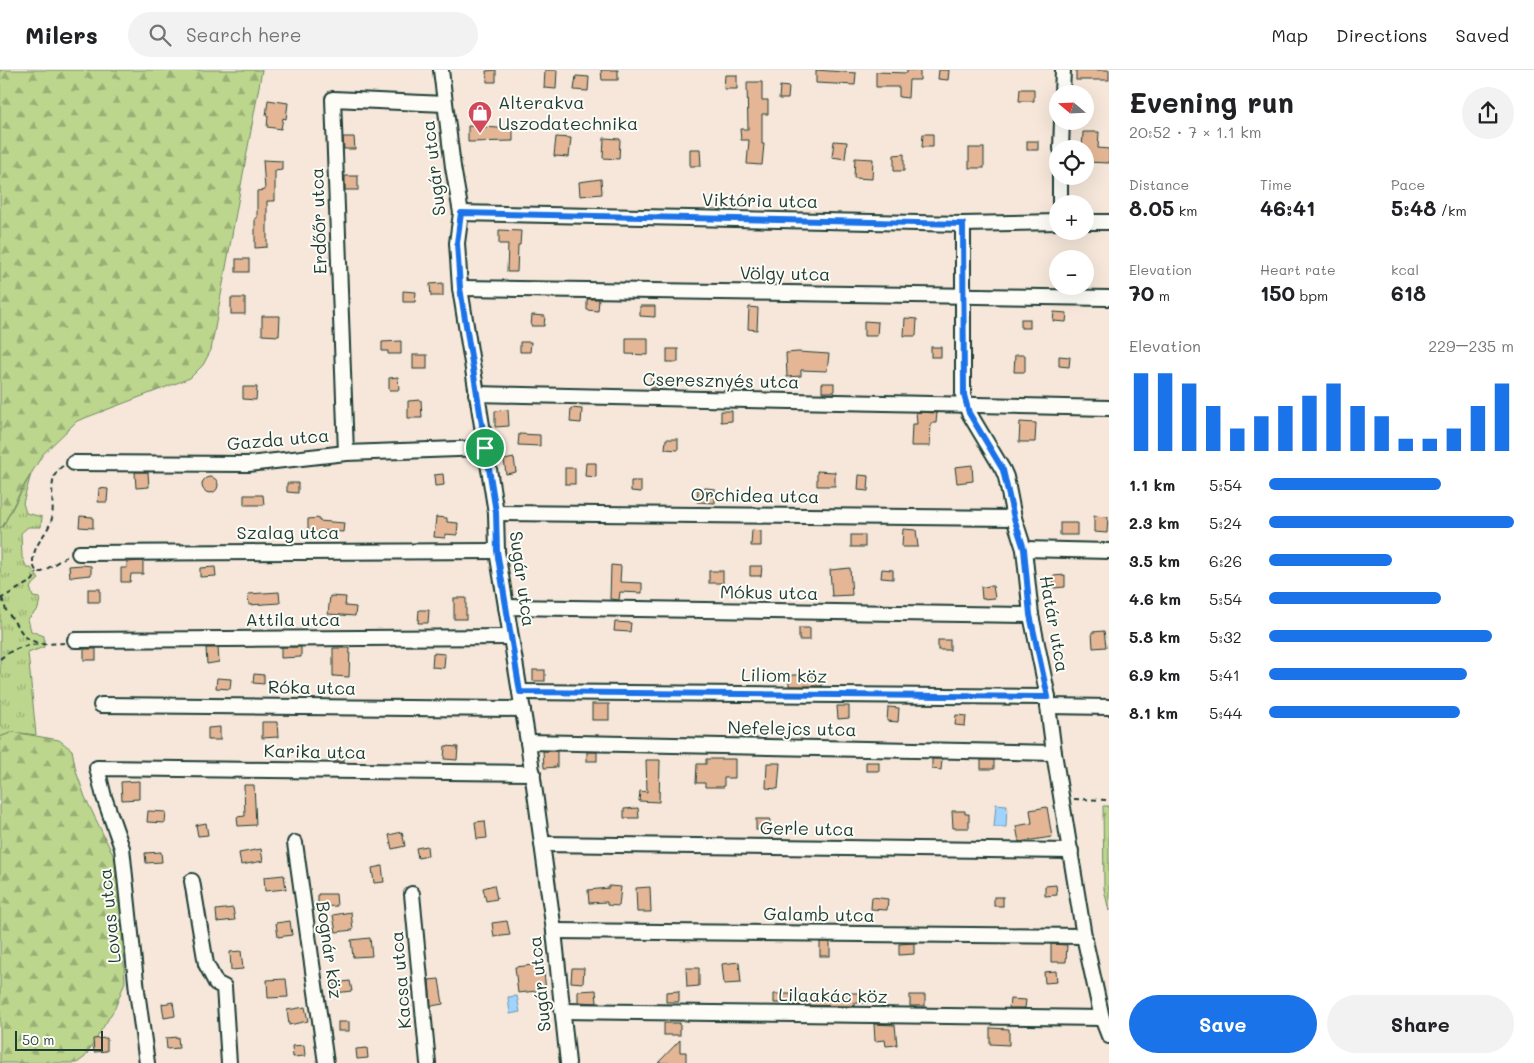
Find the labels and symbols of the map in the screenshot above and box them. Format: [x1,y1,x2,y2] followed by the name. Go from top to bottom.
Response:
[1049,85,1094,130] north arrow
[498,90,638,135] place label: Alterakva Uszodatechnika
[467,100,493,134] shop icon: Alterakva Uszodatechnika
[415,119,451,217] street label: Sugár utca
[304,167,332,275] street label: Erdőőr utca
[702,187,818,213] street label: Viktória utca
[739,260,831,286] street label: Völgy utca
[643,367,800,393] street label: Cseresznyés utca
[226,423,330,455] street label: Gazda utca
[464,427,506,469] pin
[690,482,820,508] street label: Orchidea utca
[237,520,339,544] street label: Szalag utca
[504,530,542,628] street label: Sugár utca
[1035,574,1075,674] street label: Határ utca
[720,579,818,605] street label: Mókus utca
[246,607,340,631] street label: Attila utca
[741,662,827,688] street label: Liliom köz
[268,674,356,700] street label: Róka utca
[727,715,857,741] street label: Nefelejcs utca
[263,738,367,764] street label: Karika utca
[760,815,854,841] street label: Gerle utca
[92,868,126,965] street label: Lovas utca
[311,899,349,1000] street label: Bognár köz
[763,901,875,927] street label: Galamb utca
[384,930,416,1030] street label: Kacsa utca
[522,935,556,1033] street label: Sugár utca
[778,982,888,1008] street label: Lilaakác köz
[15,1028,102,1051] scale bar

